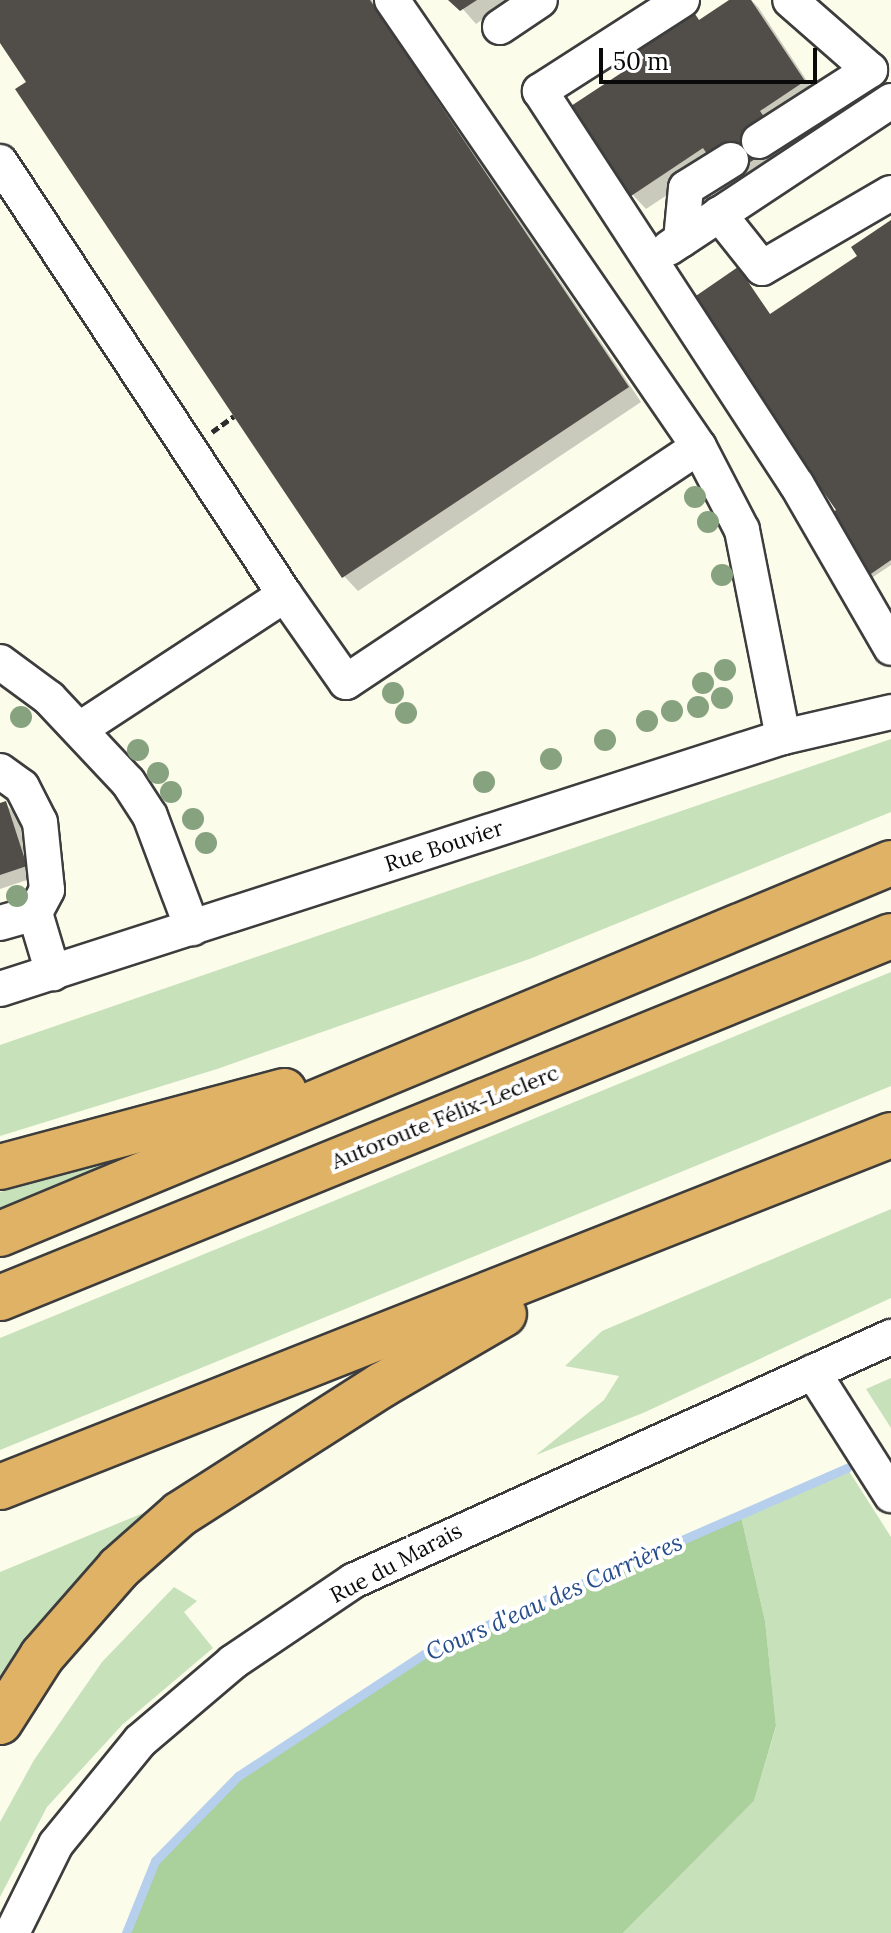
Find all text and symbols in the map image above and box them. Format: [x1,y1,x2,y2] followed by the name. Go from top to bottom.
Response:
[603,32,821,82] scale bar
[613,46,669,77] text: 50 m
[381,814,507,878] street label: Rue Bouvier
[328,1059,562,1175] street label: Autoroute Félix-Leclerc
[326,1517,466,1609] street label: Rue du Marais
[421,1527,687,1667] water label: Cours d'eau des Carrières

